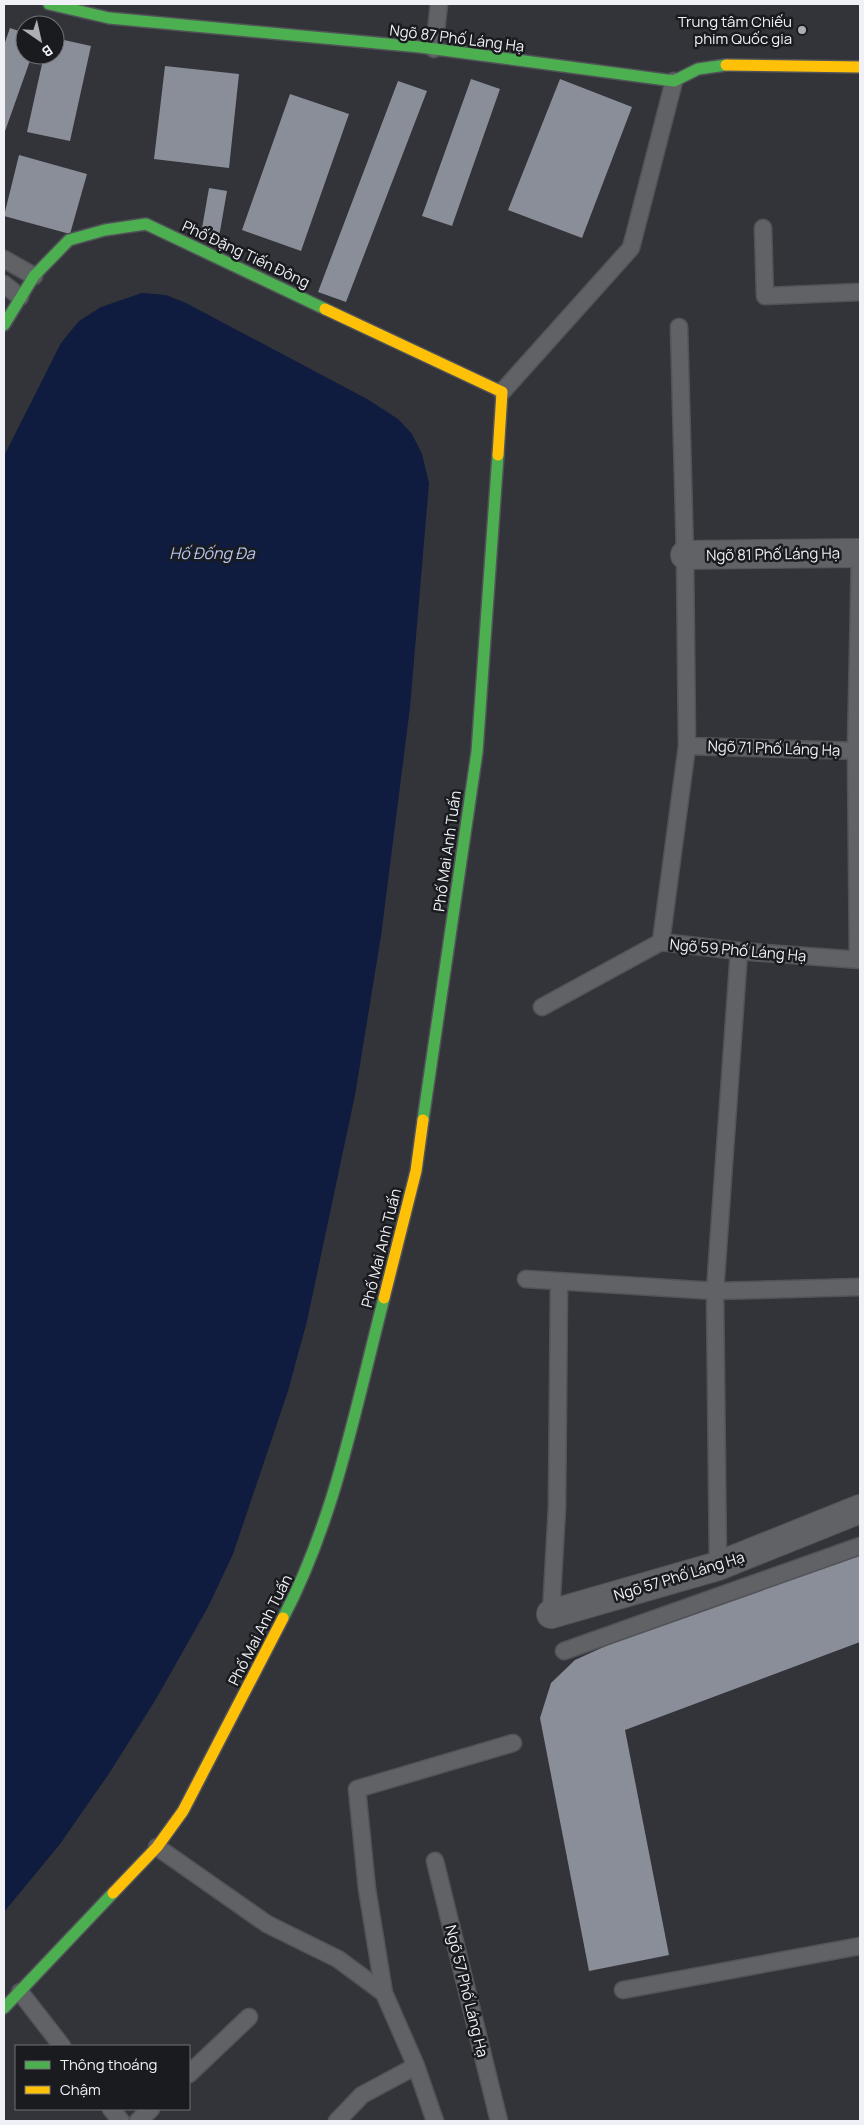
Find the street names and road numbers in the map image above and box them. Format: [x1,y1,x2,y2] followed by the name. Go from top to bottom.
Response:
[388,19,526,57] street label: Ngõ 87 Phố Láng Hạ
[179,215,313,293] street label: Phố Đặng Tiến Đông
[706,542,840,566] street label: Ngõ 81 Phố Láng Hạ
[707,735,841,761] street label: Ngõ 71 Phố Láng Hạ
[428,789,466,913] street label: Phố Mai Anh Tuấn
[669,934,807,966] street label: Ngõ 59 Phố Láng Hạ
[356,1186,406,1310] street label: Phố Mai Anh Tuấn
[611,1546,747,1606] street label: Ngõ 57 Phố Láng Hạ
[223,1571,297,1689] street label: Phố Mai Anh Tuấn
[440,1923,494,2059] street label: Ngõ 57 Phố Láng Hạ

